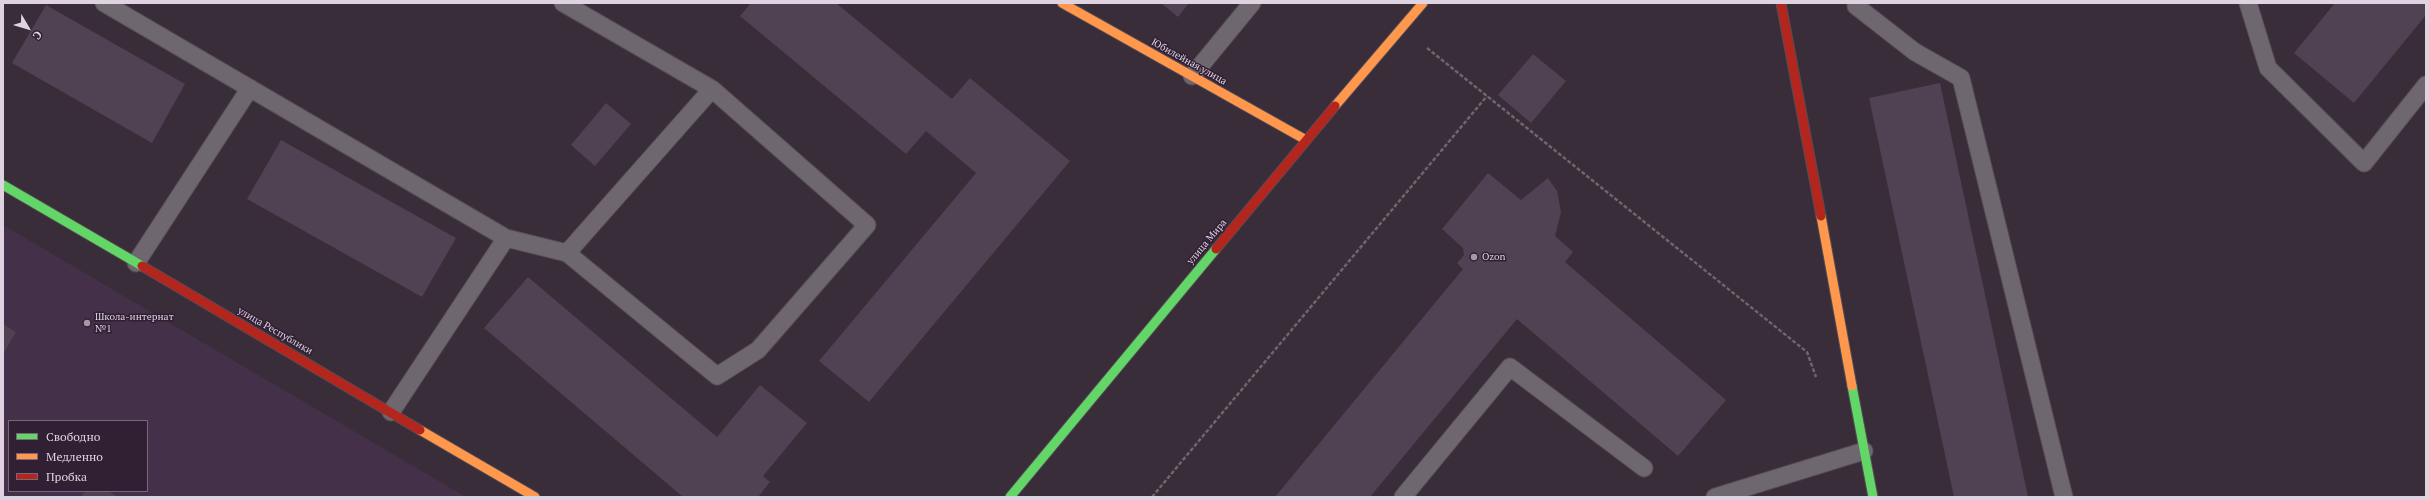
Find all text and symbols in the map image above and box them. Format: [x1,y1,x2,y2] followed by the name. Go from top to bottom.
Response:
[8,8,48,48] north arrow
[30,28,45,43] text: С
[1149,36,1229,88] street label: Юбилейная улица
[1185,217,1229,267] street label: улица Мира
[1482,251,1505,263] place label: Ozon
[1469,252,1479,262] marker: Ozon
[235,305,315,357] street label: улица Республики
[95,311,174,334] place label: Школа-интернат №1
[82,318,92,328] marker: Школа-интернат №1
[8,420,148,492] legend
[46,429,100,444] text: Свободно
[46,449,103,464] text: Медленно
[46,469,87,484] text: Пробка

